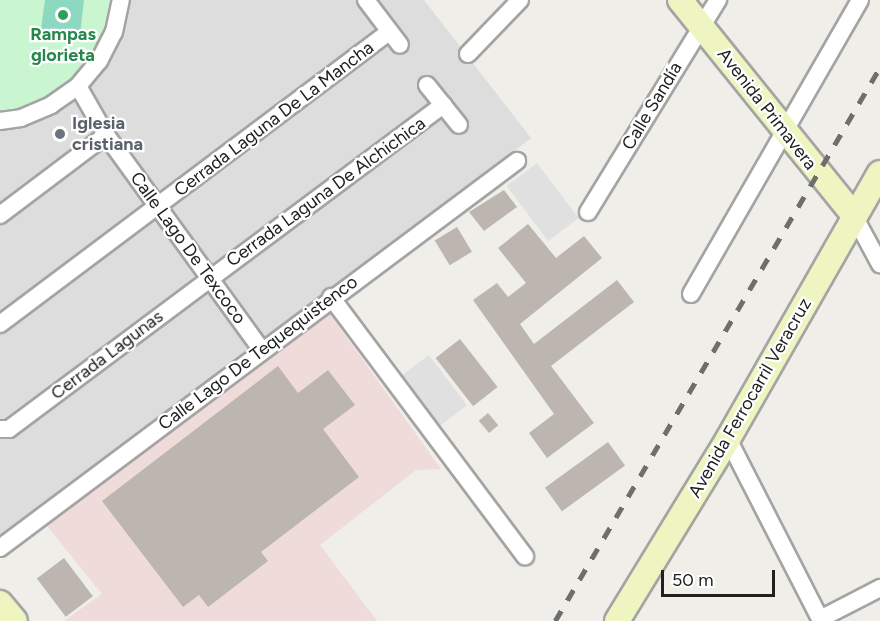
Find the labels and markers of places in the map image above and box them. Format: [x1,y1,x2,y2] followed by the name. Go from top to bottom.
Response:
[56,8,70,22] marker: Rampas glorieta
[30,24,96,66] place label: Rampas glorieta
[72,113,143,156] place label: Iglesia cristiana
[53,127,67,141] marker: Iglesia cristiana

